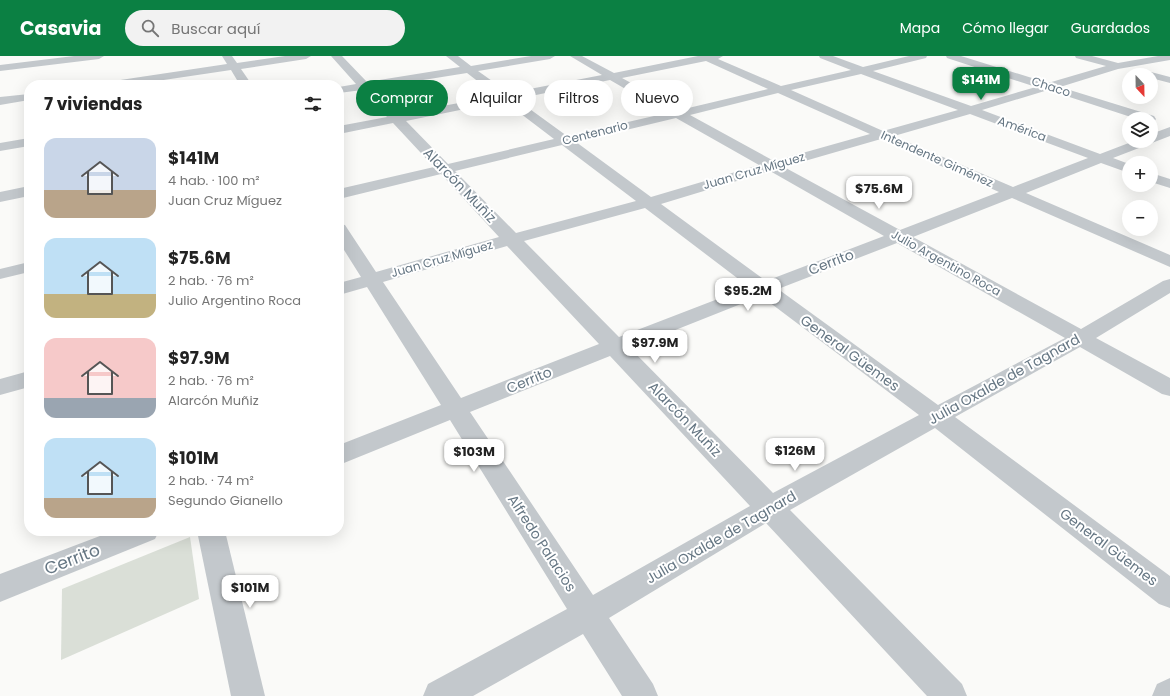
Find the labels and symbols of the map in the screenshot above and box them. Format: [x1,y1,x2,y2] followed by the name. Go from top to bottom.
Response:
[953,67,1009,101] pin: $141M
[1122,68,1158,104] north arrow
[1029,72,1073,101] street label: Chaco
[995,112,1049,145] street label: América
[560,116,630,149] street label: Centenario
[878,126,996,191] street label: Intendente Giménez
[419,143,501,227] street label: Alarcón Muñiz
[701,148,807,193] street label: Juan Cruz Míguez
[846,176,912,210] pin: $75.6M
[888,225,1004,300] street label: Julio Argentino Roca
[389,236,495,281] street label: Juan Cruz Míguez
[805,244,857,280] street label: Cerrito
[715,278,781,312] pin: $95.2M
[796,310,904,396] street label: General Güemes
[925,329,1083,429] street label: Julia Oxalde de Tagnard
[622,330,688,364] pin: $97.9M
[503,362,555,398] street label: Cerrito
[644,377,726,461] street label: Alarcón Muñiz
[767,438,823,472] pin: $126M
[446,439,502,473] pin: $103M
[642,486,800,588] street label: Julia Oxalde de Tagnard
[503,490,581,596] street label: Alfredo Palacios
[1056,503,1162,591] street label: General Güemes
[41,537,103,581] street label: Cerrito
[222,575,278,609] pin: $101M

